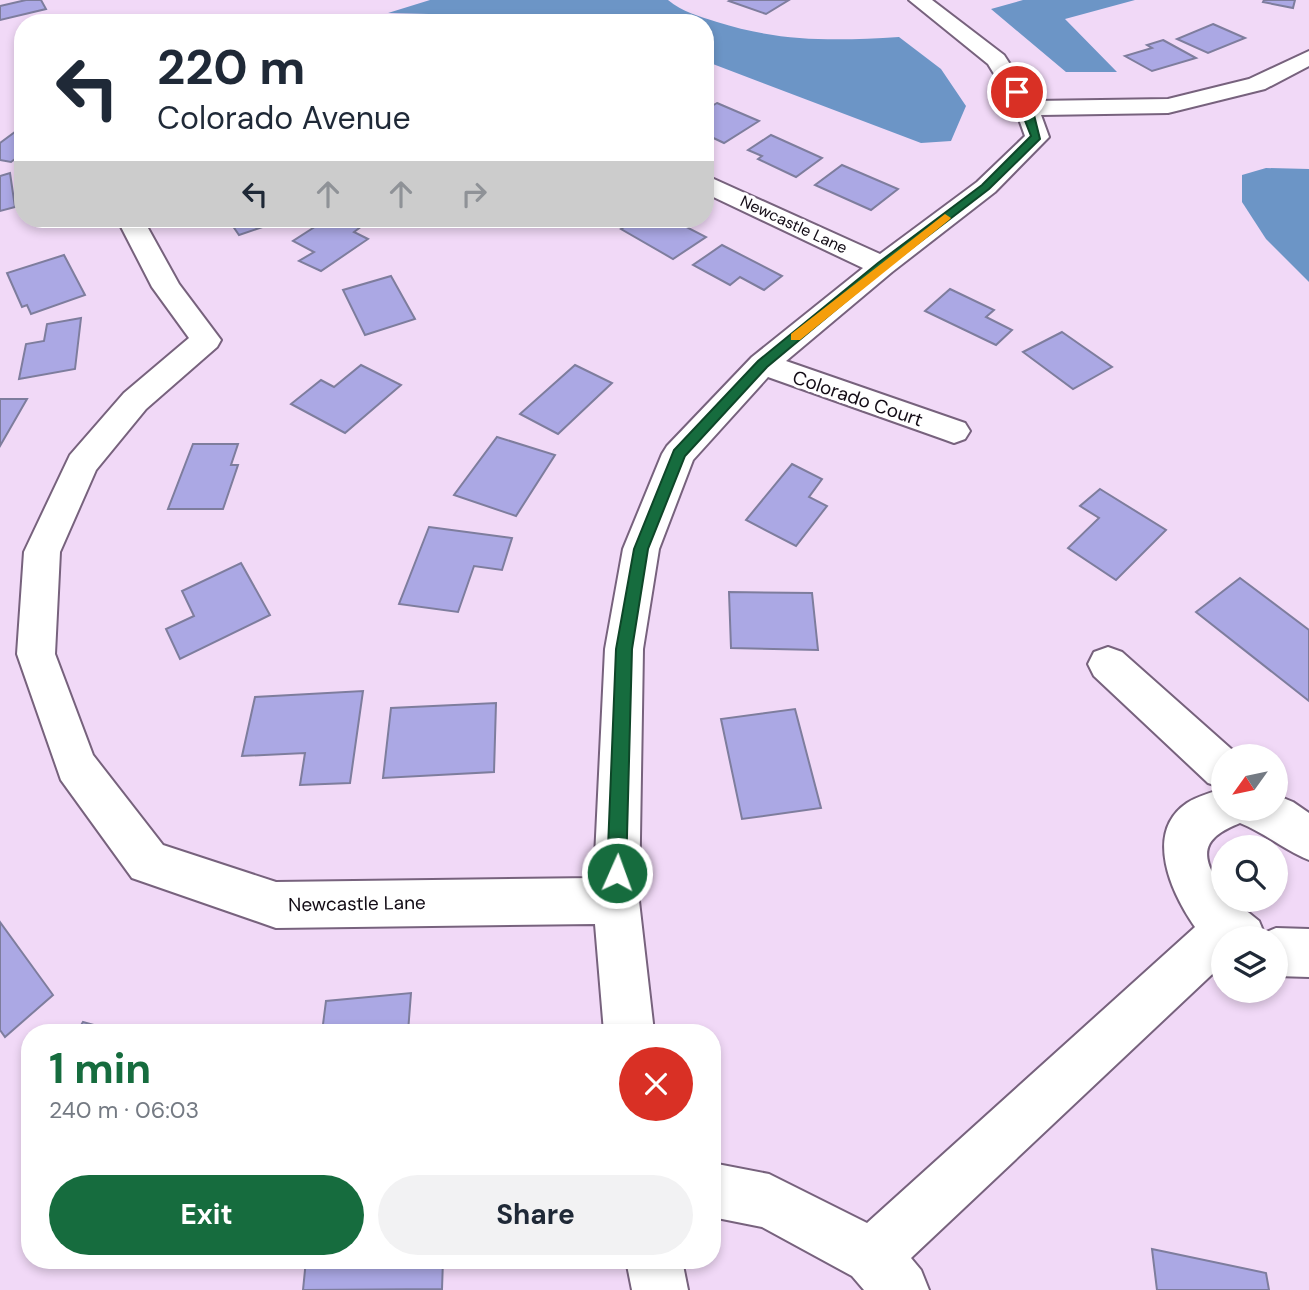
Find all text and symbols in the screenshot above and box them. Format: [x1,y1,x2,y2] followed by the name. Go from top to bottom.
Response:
[157,35,305,99] text: 220 m
[42,42,133,133] icon: left
[987,62,1047,122] pin
[998,73,1036,111] icon: arrive
[157,97,411,139] text: Colorado Avenue
[236,175,274,213] icon: left
[309,175,347,213] icon: ahead
[382,175,420,213] icon: ahead
[455,175,493,213] icon: right
[737,190,851,258] street label: Newcastle Lane
[789,364,926,432] street label: Colorado Court
[1211,744,1288,821] north arrow
[1211,744,1288,1003] map controls
[1211,835,1288,912] button: search
[580,836,654,910] position arrow
[288,890,426,917] street label: Newcastle Lane
[1211,926,1288,1003] button: layers
[49,1041,151,1096] text: 1 min
[619,1047,693,1121] button: close
[49,1095,199,1125] text: 240 m · 06:03
[49,1175,364,1255] button: Exit
[378,1175,693,1255] button: Share

